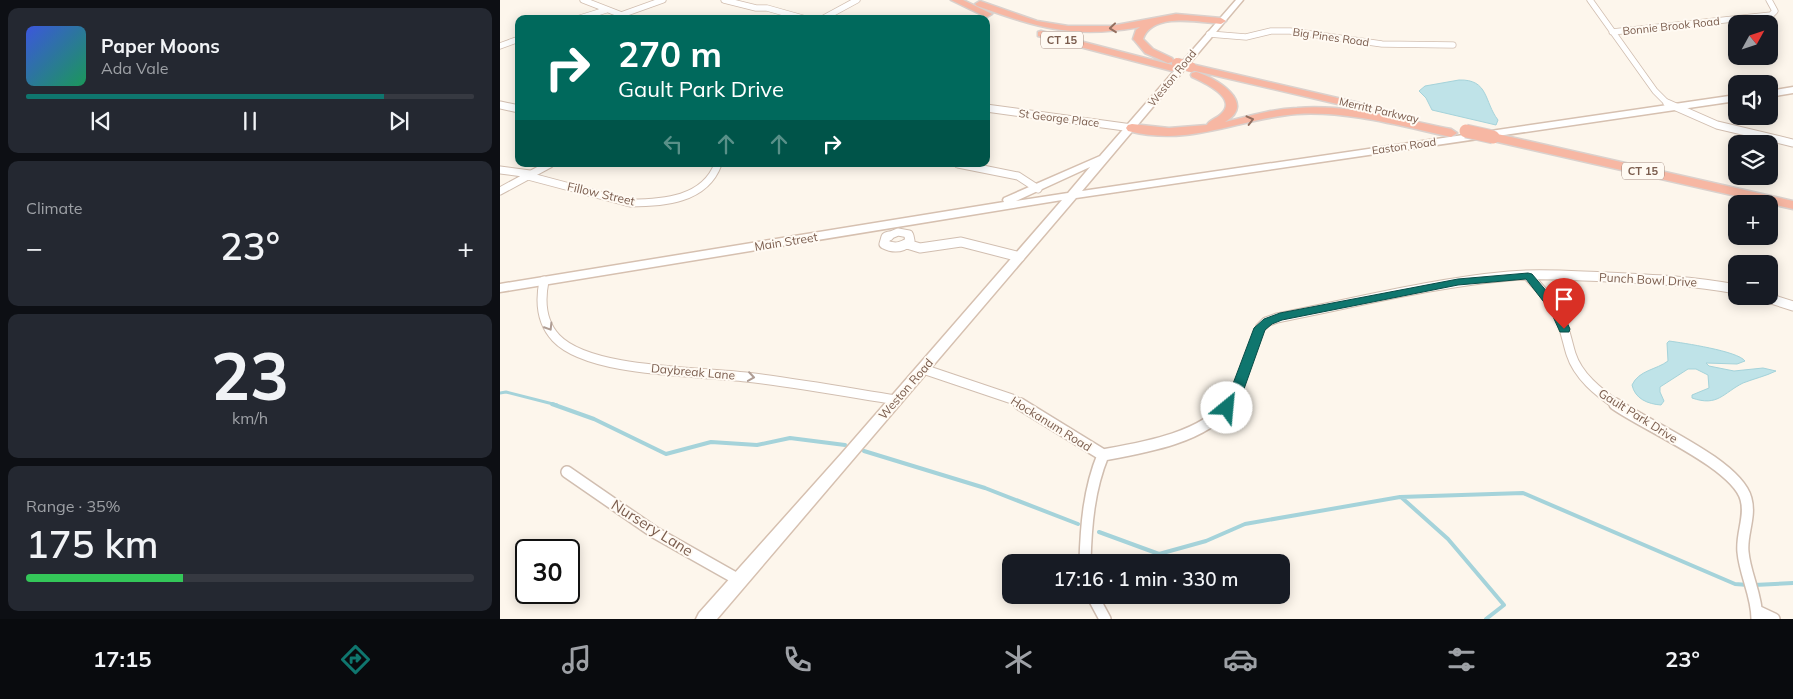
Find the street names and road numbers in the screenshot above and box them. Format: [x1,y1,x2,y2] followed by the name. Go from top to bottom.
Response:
[1622,14,1720,38] street label: Bonnie Brook Road
[1292,25,1370,49] street label: Big Pines Road
[1041,32,1083,48] road number: CT 15
[1145,47,1199,109] street label: Weston Road
[1338,94,1420,126] street label: Merritt Parkway
[1018,106,1100,130] street label: St George Place
[1371,135,1437,157] street label: Easton Road
[1622,162,1664,180] road number: CT 15
[566,178,636,209] street label: Fillow Street
[753,229,819,254] street label: Main Street
[1599,269,1697,290] street label: Punch Bowl Drive
[875,355,936,422] street label: Weston Road
[650,360,736,383] street label: Daybreak Lane
[1596,385,1681,446] street label: Gault Park Drive
[1008,393,1094,454] street label: Hockanum Road
[608,495,697,560] street label: Nursery Lane

